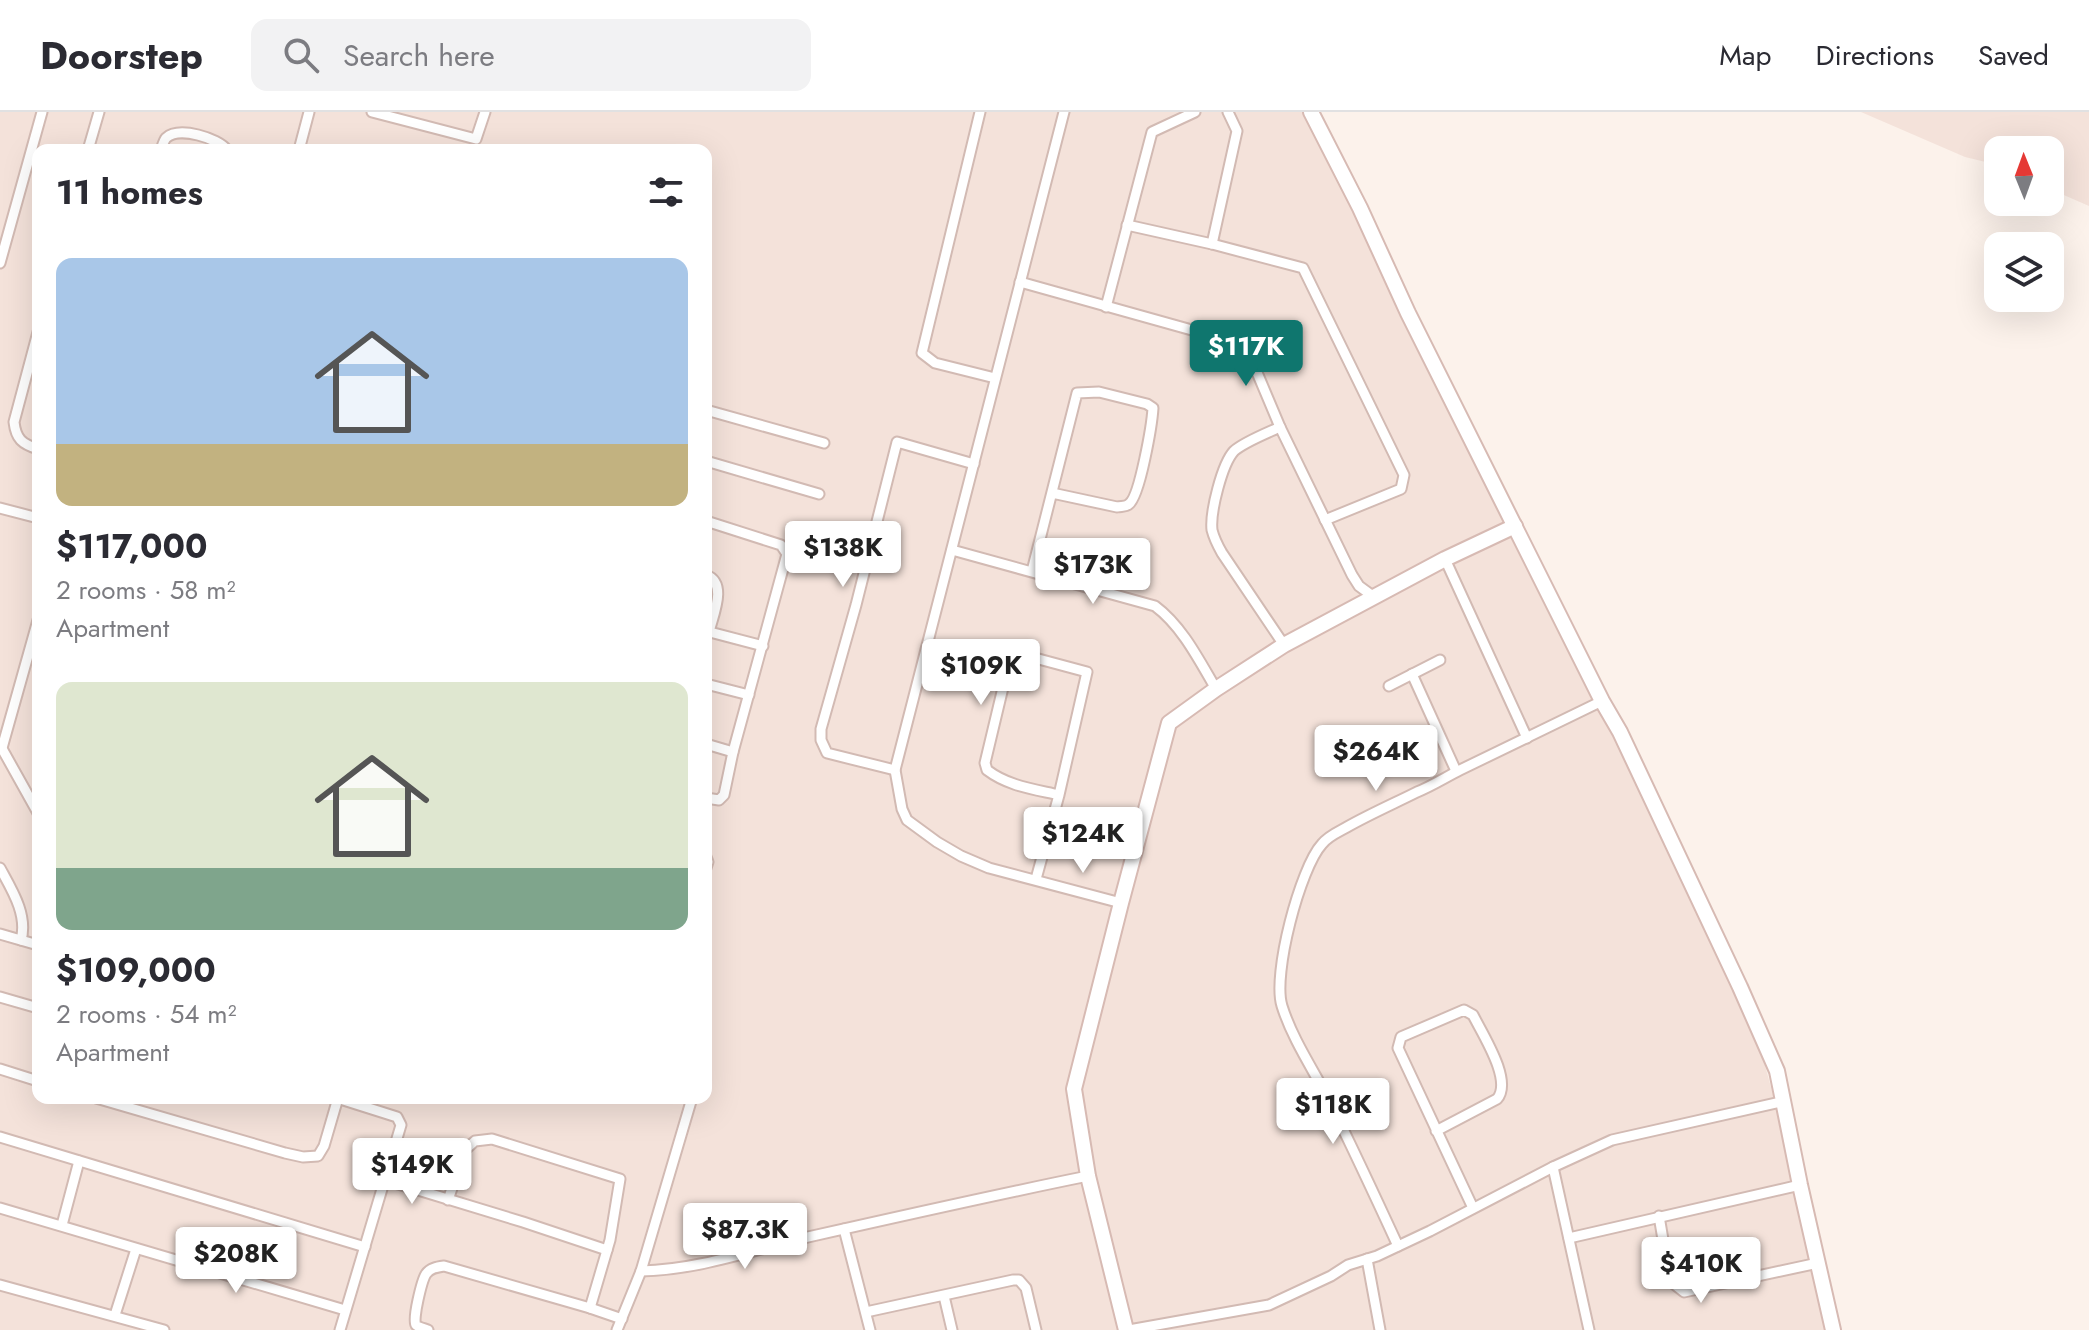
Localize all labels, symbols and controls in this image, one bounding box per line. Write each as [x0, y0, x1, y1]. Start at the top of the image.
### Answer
search box [251, 19, 811, 91]
text: Doorstep [40, 28, 203, 83]
icon: search [279, 33, 323, 77]
text: Search here [343, 34, 495, 77]
text: Map [1719, 35, 1771, 76]
text: Directions [1815, 35, 1934, 76]
text: Saved [1978, 35, 2049, 76]
north arrow [1984, 136, 2064, 216]
map controls [1984, 136, 2064, 312]
text: 11 homes [56, 168, 203, 217]
icon: filters [644, 170, 688, 214]
button: layers [1984, 232, 2064, 312]
icon: home [300, 310, 444, 454]
pin: $117K [1190, 320, 1302, 388]
text: $117K [1208, 327, 1284, 365]
pin: $138K [787, 521, 899, 589]
text: $117,000 [56, 522, 207, 571]
text: $138K [803, 528, 883, 566]
pin: $173K [1037, 538, 1149, 606]
text: $173K [1053, 545, 1133, 583]
text: 2 rooms · 58 m² [56, 571, 236, 609]
text: Apartment [56, 609, 169, 647]
pin: $109K [925, 639, 1037, 707]
text: $109K [940, 646, 1022, 684]
pin: $264K [1320, 725, 1432, 793]
text: $264K [1333, 732, 1419, 770]
icon: home [300, 734, 444, 878]
pin: $124K [1027, 807, 1139, 875]
text: $124K [1042, 814, 1124, 852]
text: $109,000 [56, 946, 216, 995]
text: 2 rooms · 54 m² [56, 995, 237, 1033]
text: Apartment [56, 1033, 169, 1071]
pin: $118K [1277, 1078, 1389, 1146]
text: $118K [1294, 1085, 1372, 1123]
pin: $149K [356, 1138, 468, 1206]
text: $149K [370, 1145, 454, 1183]
pin: $87.3K [680, 1203, 810, 1271]
text: $87.3K [701, 1210, 789, 1248]
pin: $208K [180, 1227, 292, 1295]
text: $208K [194, 1234, 278, 1272]
pin: $410K [1645, 1237, 1757, 1305]
text: $410K [1660, 1244, 1742, 1282]

